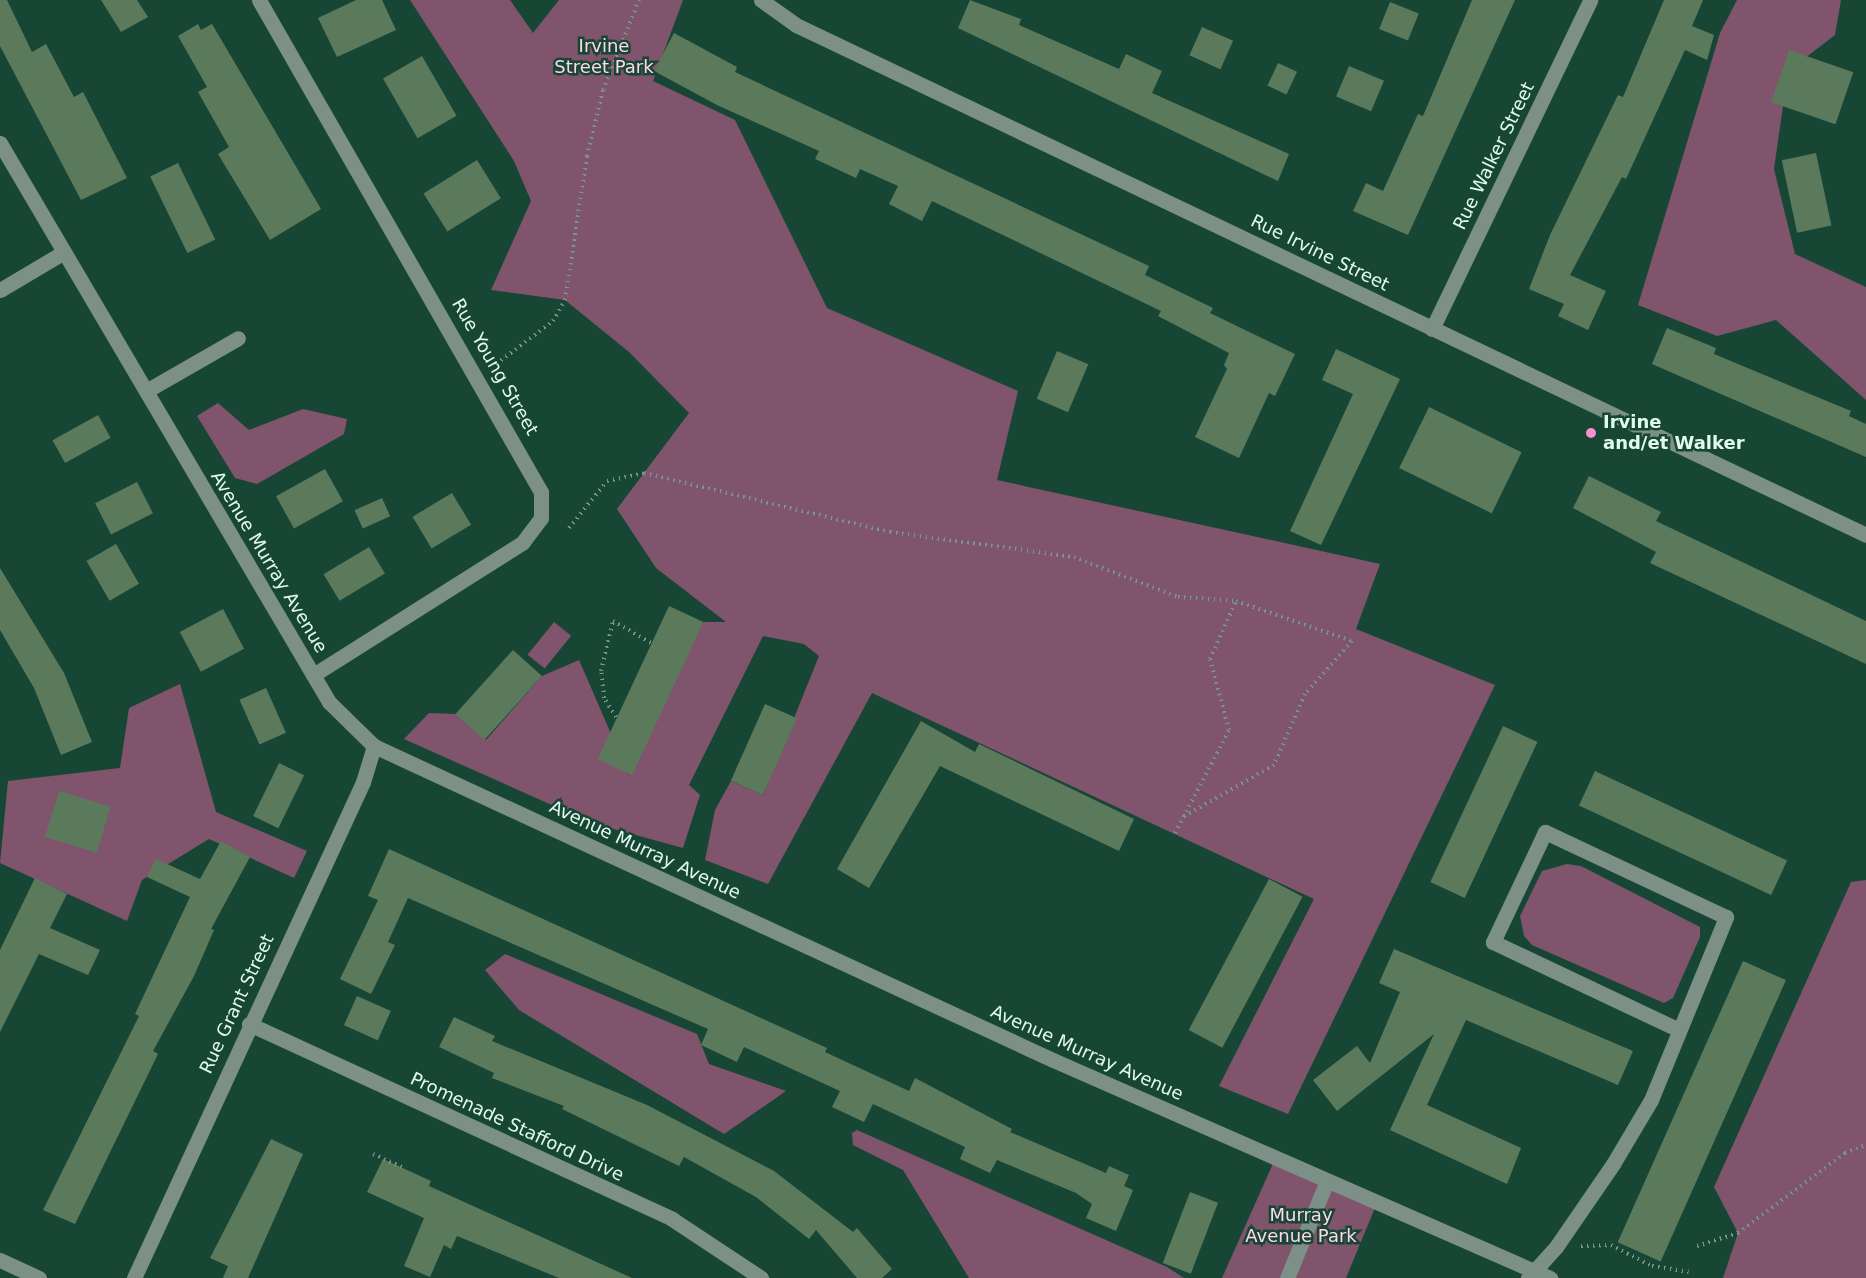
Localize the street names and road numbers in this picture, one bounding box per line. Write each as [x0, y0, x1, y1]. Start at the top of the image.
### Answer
street label: Rue Walker Street [1449, 79, 1539, 233]
street label: Rue Irvine Street [1247, 210, 1393, 296]
street label: Rue Young Street [447, 295, 543, 439]
street label: Avenue Murray Avenue [206, 467, 332, 657]
street label: Avenue Murray Avenue [546, 796, 744, 904]
street label: Rue Grant Street [195, 931, 279, 1077]
street label: Avenue Murray Avenue [987, 1001, 1187, 1105]
street label: Promenade Stafford Drive [407, 1068, 627, 1186]

